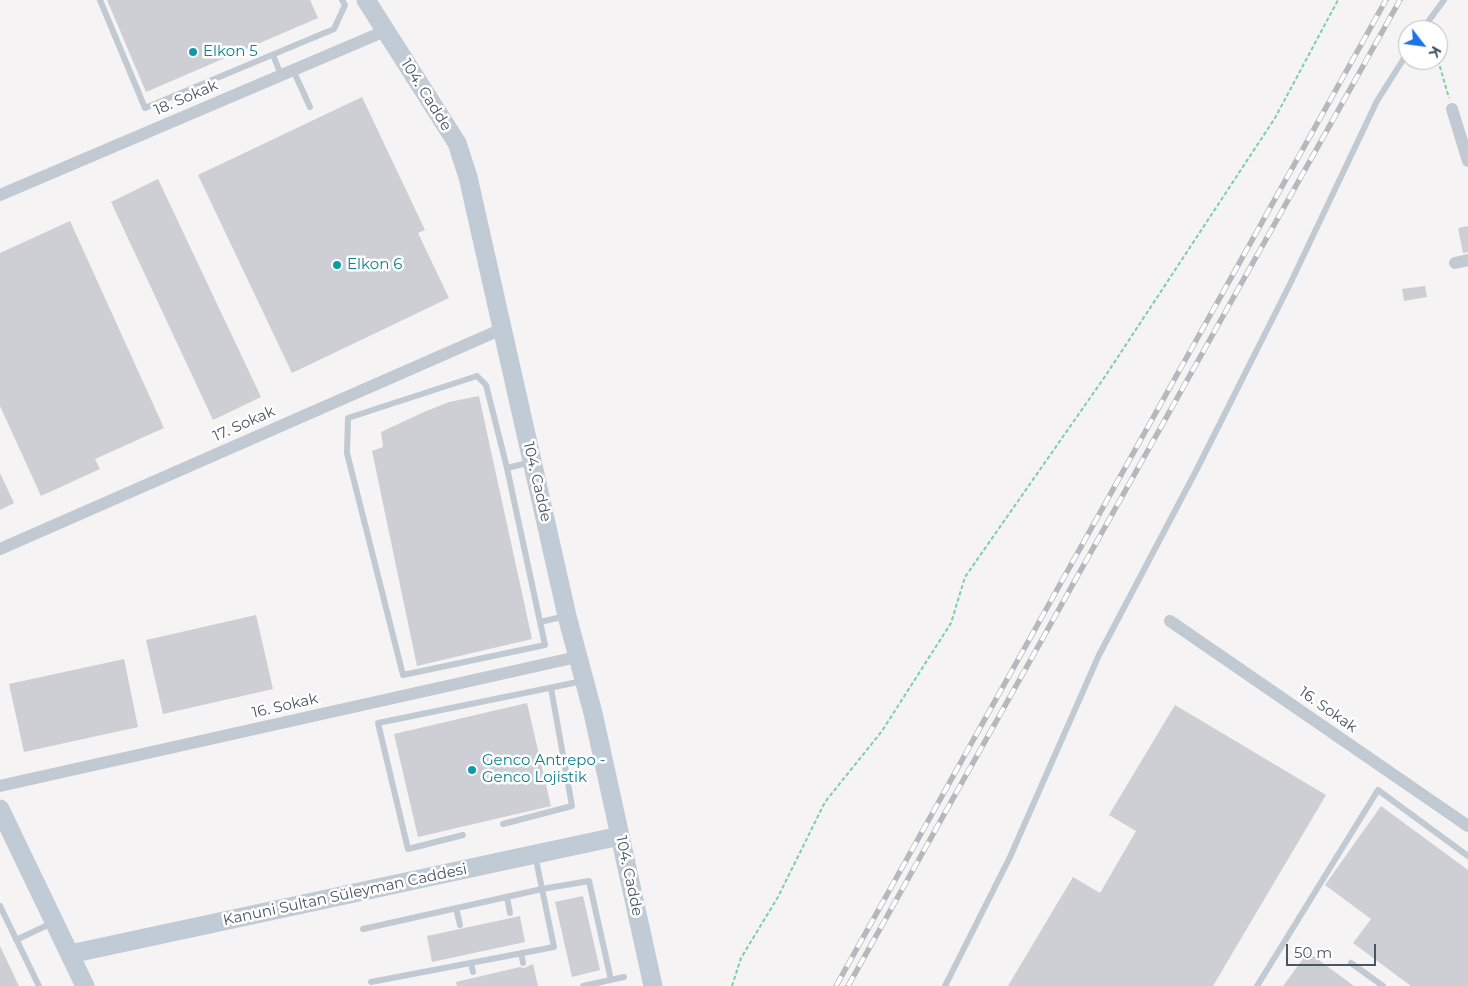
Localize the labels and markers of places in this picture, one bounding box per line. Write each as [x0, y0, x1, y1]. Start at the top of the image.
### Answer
place label: Elkon 5 [203, 43, 258, 61]
marker: Elkon 5 [187, 46, 199, 58]
place label: Elkon 6 [347, 256, 402, 274]
marker: Elkon 6 [331, 259, 343, 271]
place label: Genco Antrepo - Genco Lojistik [482, 752, 606, 787]
marker: Genco Antrepo - Genco Lojistik [466, 764, 478, 776]

